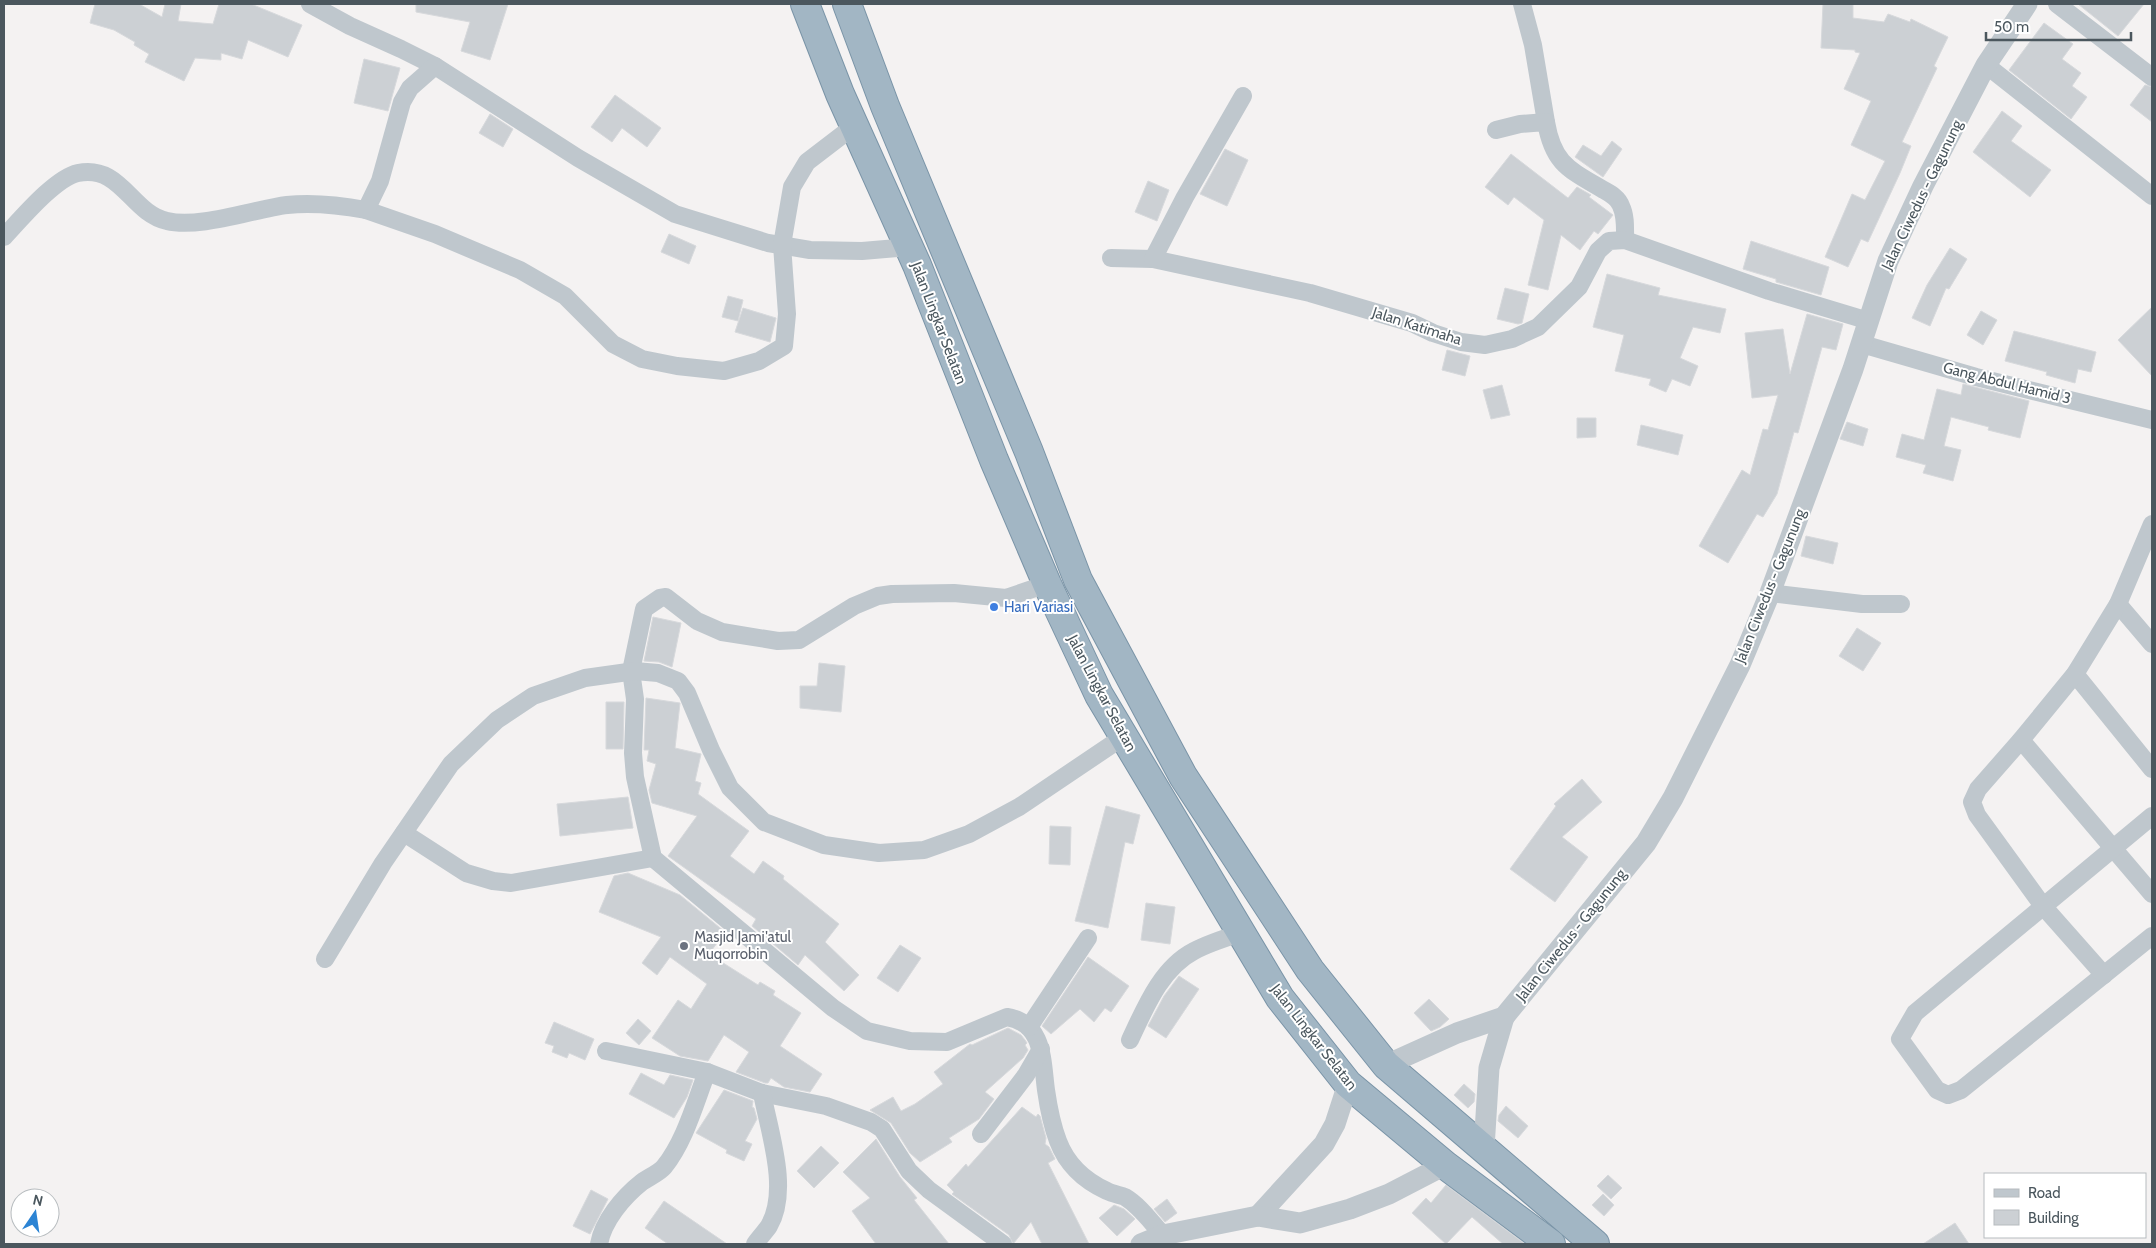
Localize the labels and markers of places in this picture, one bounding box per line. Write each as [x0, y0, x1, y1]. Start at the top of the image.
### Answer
place label: Hari Variasi [1004, 598, 1073, 616]
marker: Hari Variasi [988, 601, 1000, 613]
place label: Masjid Jami'atul Muqorrobin [694, 928, 792, 963]
marker: Masjid Jami'atul Muqorrobin [678, 940, 690, 952]

